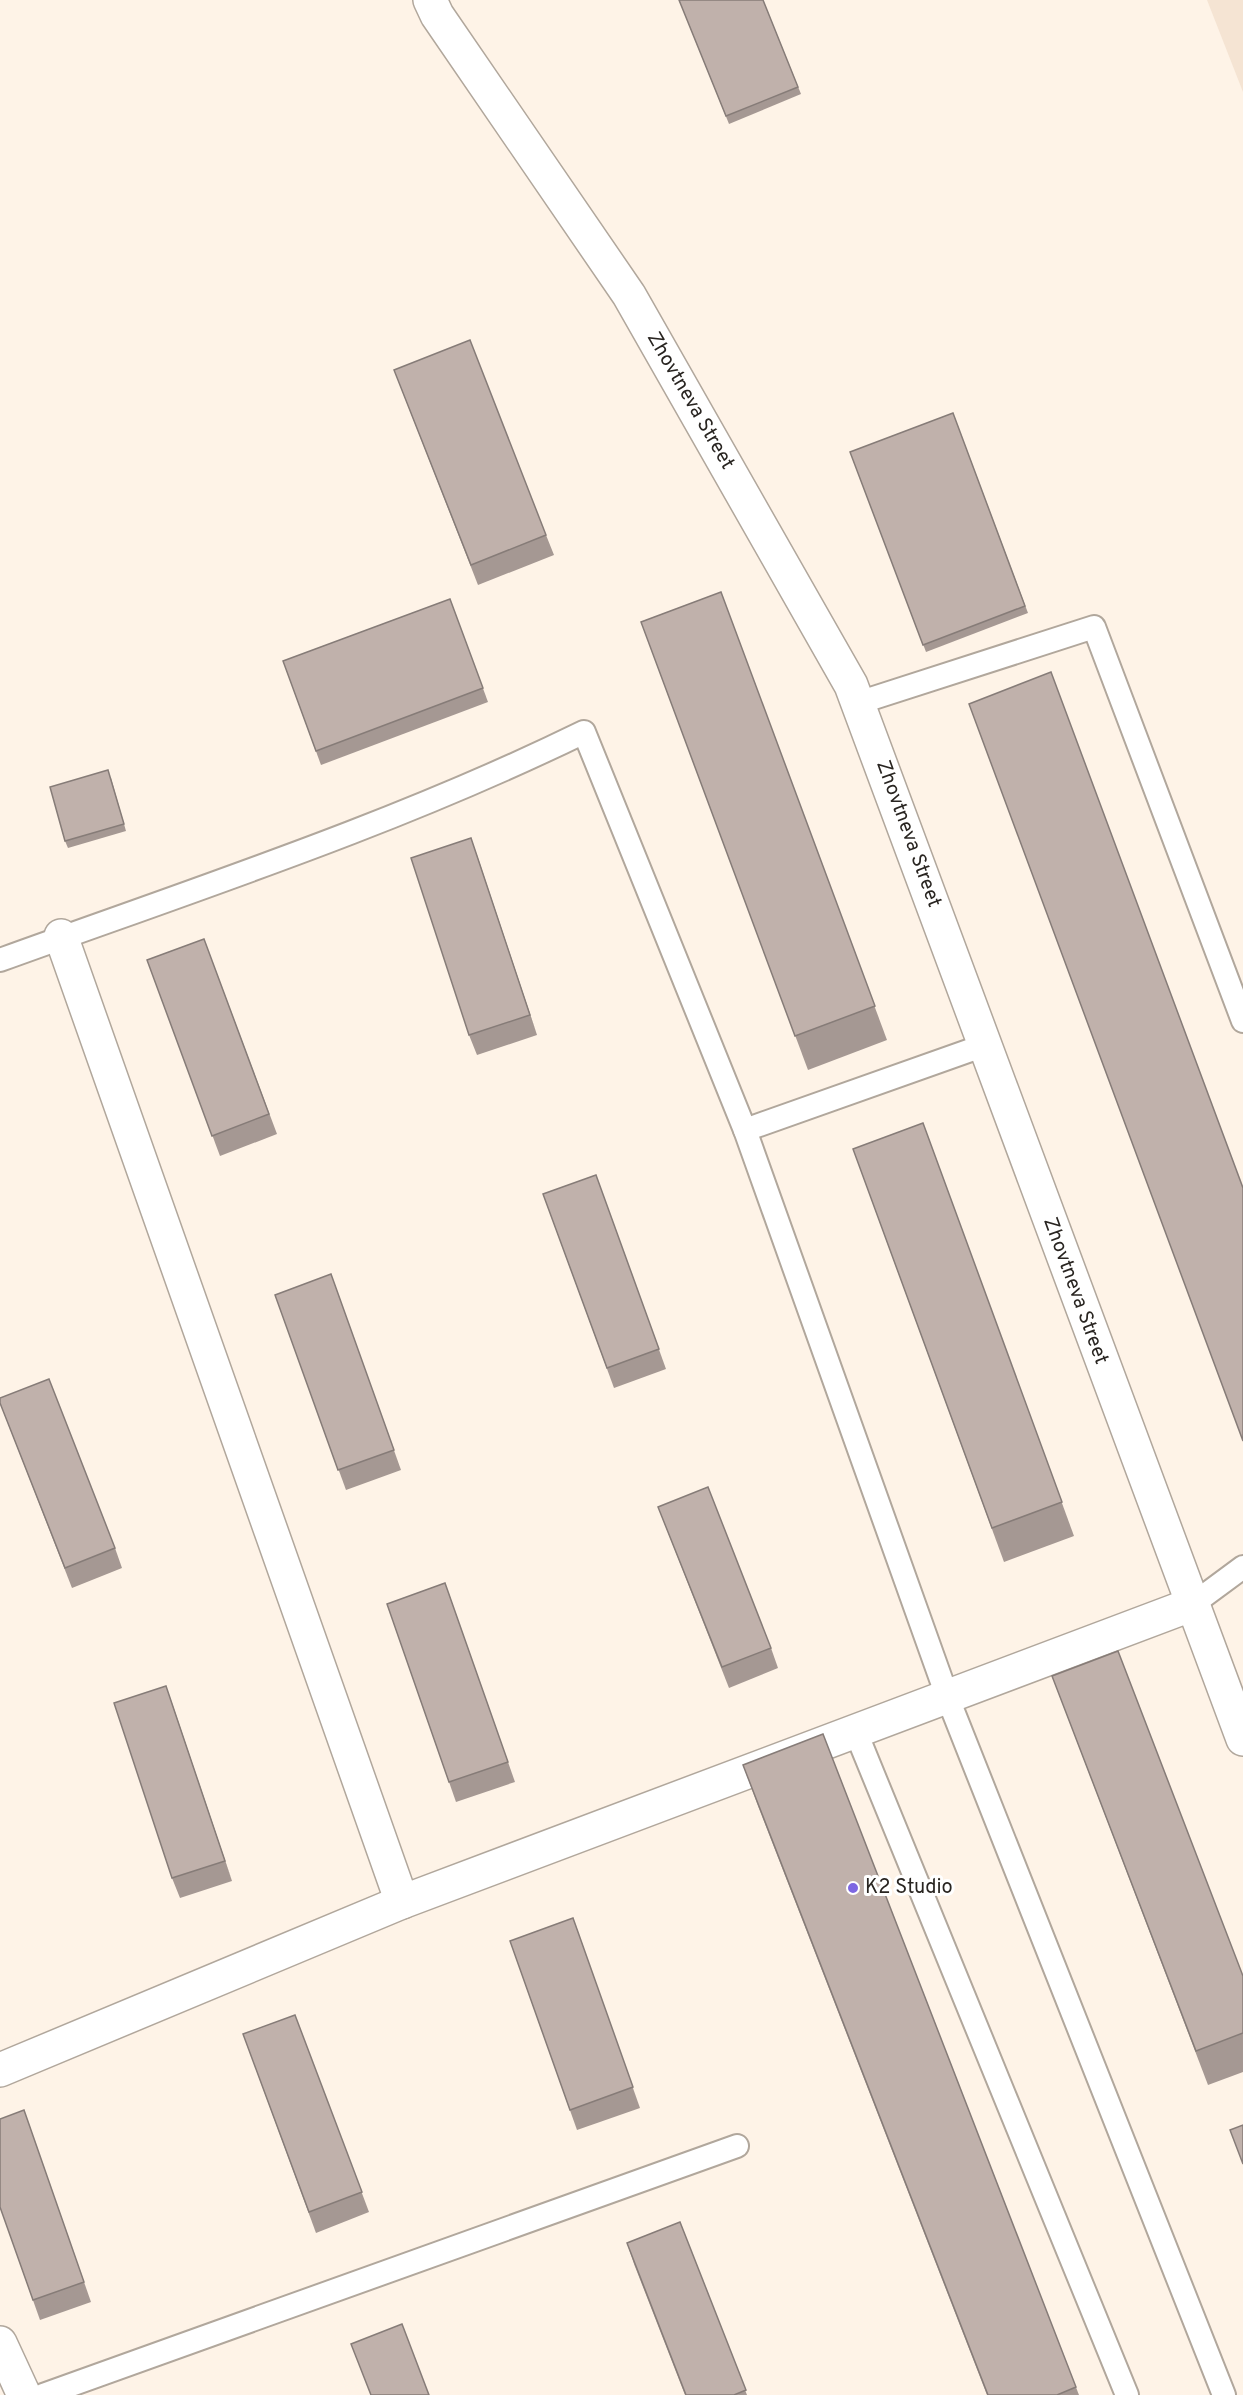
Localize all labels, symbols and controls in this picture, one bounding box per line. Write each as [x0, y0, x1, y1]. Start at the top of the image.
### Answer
street label: Zhovtneva Street [640, 327, 740, 475]
street label: Zhovtneva Street [869, 757, 947, 911]
street label: Zhovtneva Street [1036, 1214, 1114, 1368]
place label: K2 Studio [865, 1875, 953, 1901]
marker: K2 Studio [846, 1881, 860, 1895]

